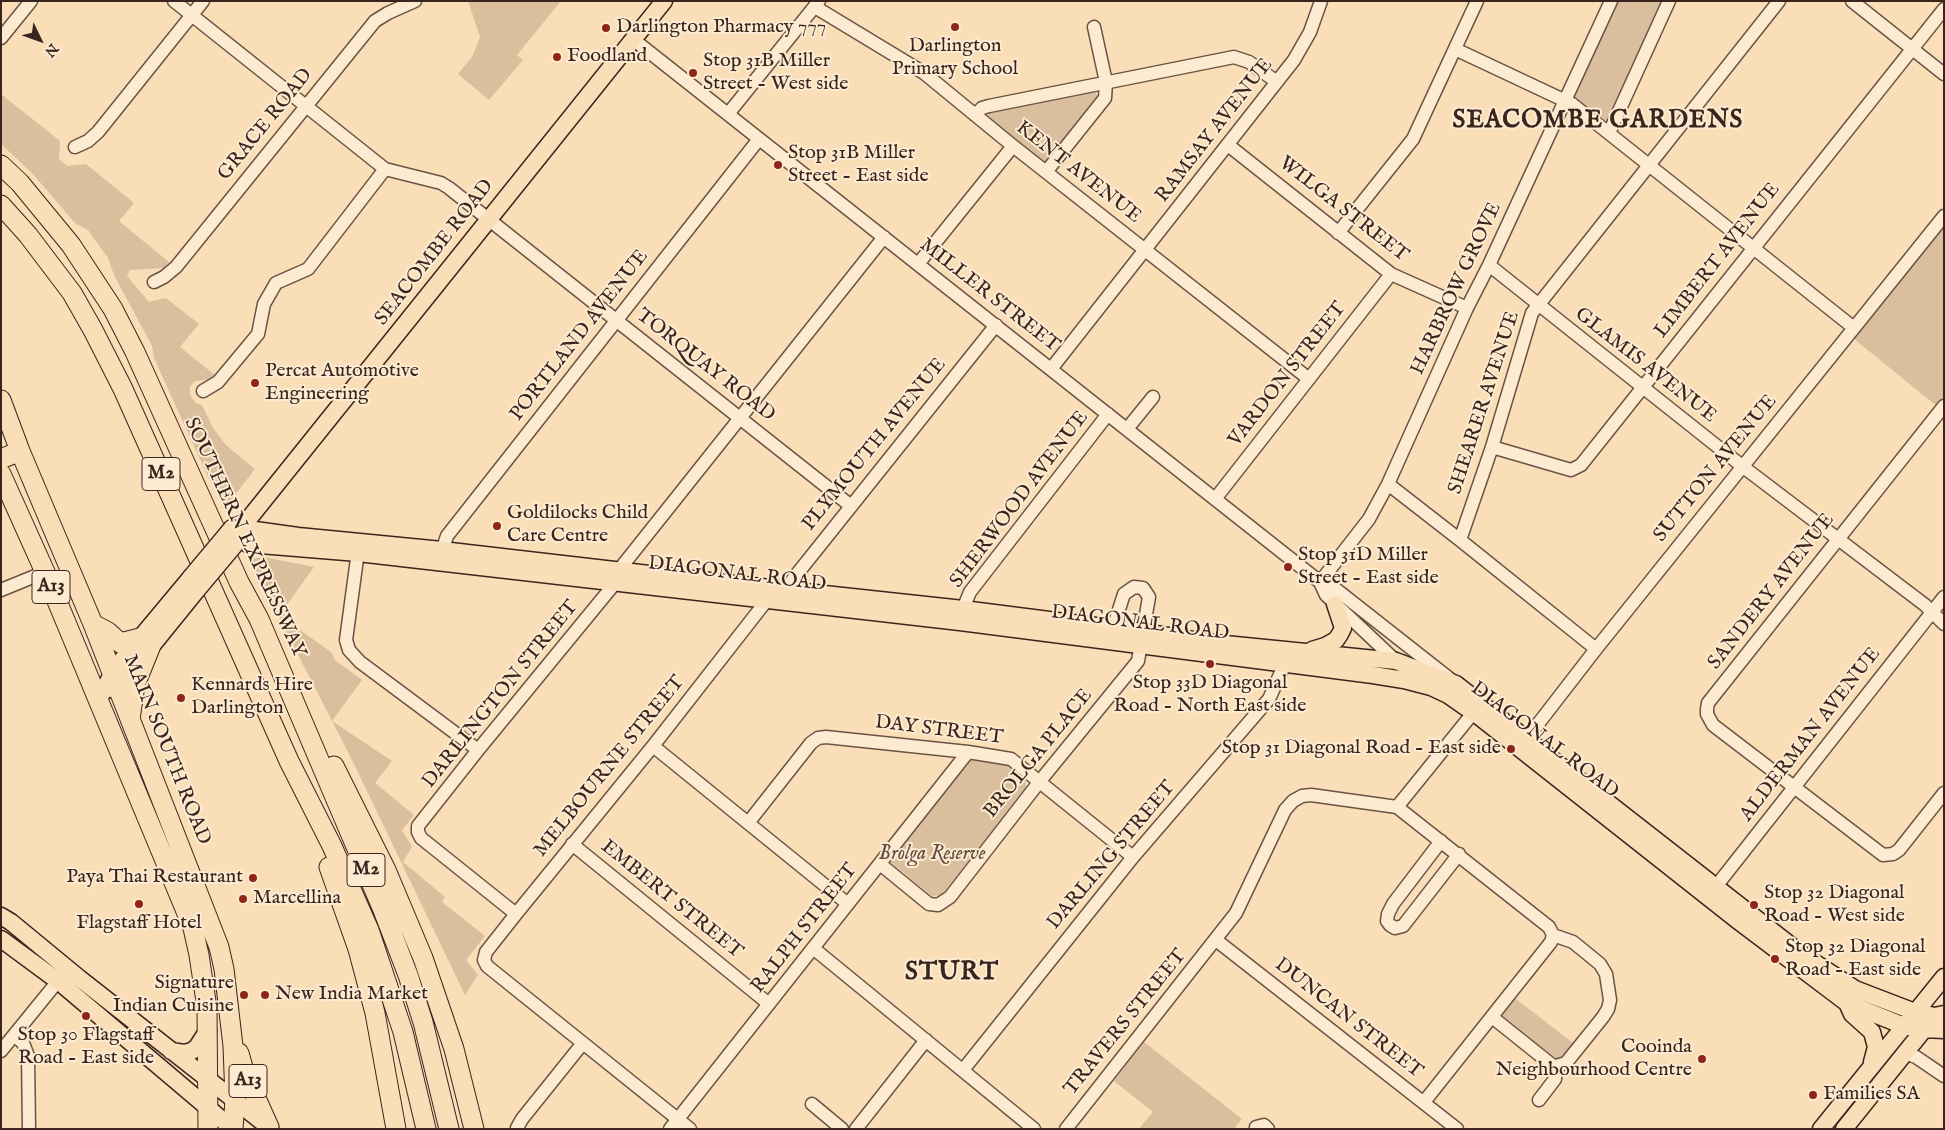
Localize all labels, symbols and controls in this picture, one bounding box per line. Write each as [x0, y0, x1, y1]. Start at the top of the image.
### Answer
north arrow [15, 15, 65, 65]
place label: Darlington Pharmacy 777 [616, 16, 826, 40]
marker: Darlington Primary School [949, 21, 961, 33]
marker: Darlington Pharmacy 777 [600, 22, 612, 34]
place label: Darlington Primary School [892, 35, 1018, 82]
text: N [40, 40, 62, 61]
place label: Foodland [567, 45, 647, 69]
place label: Stop 31B Miller Street - West side [703, 50, 848, 97]
marker: Foodland [551, 51, 563, 63]
street label: RAMSAY AVENUE [1151, 54, 1279, 208]
street label: GRACE ROAD [214, 64, 318, 186]
marker: Stop 31B Miller Street - West side [687, 67, 699, 79]
district label: SEACOMBE GARDENS [1451, 107, 1745, 137]
street label: KENT AVENUE [1011, 117, 1145, 229]
place label: Stop 31B Miller Street - East side [788, 142, 929, 189]
street label: WILGA STREET [1273, 152, 1413, 268]
marker: Stop 31B Miller Street - East side [772, 159, 784, 171]
street label: SEACOMBE ROAD [370, 175, 500, 331]
street label: LIMBERT AVENUE [1650, 179, 1786, 343]
street label: HARBROW GROVE [1407, 199, 1507, 379]
street label: MILLER STREET [914, 234, 1064, 358]
street label: PORTLAND AVENUE [506, 246, 654, 426]
street label: VARDON STREET [1224, 298, 1352, 452]
street label: GLAMIS AVENUE [1569, 303, 1721, 429]
street label: TORQUAY ROAD [631, 304, 779, 428]
street label: SHEARER AVENUE [1444, 309, 1526, 497]
street label: PLYMOUTH AVENUE [798, 354, 952, 536]
place label: Percat Automotive Engineering [265, 360, 419, 407]
marker: Percat Automotive Engineering [249, 377, 261, 389]
street label: SUTTON AVENUE [1649, 391, 1783, 547]
street label: SHERWOOD AVENUE [946, 407, 1094, 593]
street label: SOUTHERN EXPRESSWAY [178, 414, 310, 662]
road number: M2 [142, 458, 180, 490]
place label: Goldilocks Child Care Centre [507, 502, 648, 549]
street label: SANDERY AVENUE [1704, 509, 1840, 675]
marker: Goldilocks Child Care Centre [491, 520, 503, 532]
place label: Stop 31D Miller Street - East side [1298, 544, 1439, 591]
street label: DIAGONAL ROAD [647, 552, 827, 598]
marker: Stop 31D Miller Street - East side [1282, 561, 1294, 573]
road number: A13 [32, 570, 70, 604]
street label: DARLINGTON STREET [418, 596, 584, 794]
street label: DIAGONAL ROAD [1050, 601, 1230, 647]
street label: ALDERMAN AVENUE [1736, 643, 1886, 827]
street label: MAIN SOUTH ROAD [117, 651, 215, 849]
marker: Stop 33D Diagonal Road - North East side [1204, 658, 1216, 670]
street label: MELBOURNE STREET [529, 672, 691, 862]
place label: Stop 33D Diagonal Road - North East side [1114, 672, 1306, 719]
place label: Kennards Hire Darlington [191, 674, 313, 721]
street label: DIAGONAL ROAD [1465, 677, 1623, 805]
street label: BROLGA PLACE [980, 685, 1098, 823]
marker: Kennards Hire Darlington [175, 692, 187, 704]
street label: DAY STREET [873, 711, 1005, 751]
place label: Stop 31 Diagonal Road - East side [1222, 737, 1501, 761]
marker: Stop 31 Diagonal Road - East side [1505, 743, 1517, 755]
street label: DARLING STREET [1043, 777, 1181, 935]
street label: EMBERT STREET [595, 835, 747, 965]
park label: Brolga Reserve [879, 843, 985, 867]
road number: M2 [347, 854, 385, 886]
street label: RALPH STREET [747, 859, 863, 999]
place label: Paya Thai Restaurant [66, 866, 243, 890]
marker: Paya Thai Restaurant [247, 872, 259, 884]
place label: Stop 32 Diagonal Road - West side [1764, 882, 1905, 929]
place label: Marcellina [253, 887, 341, 911]
marker: Marcellina [237, 893, 249, 905]
marker: Flagstaff Hotel [133, 898, 145, 910]
marker: Stop 32 Diagonal Road - West side [1748, 899, 1760, 911]
place label: Flagstaff Hotel [76, 912, 202, 936]
place label: Stop 32 Diagonal Road - East side [1785, 936, 1926, 983]
street label: TRAVERS STREET [1060, 945, 1192, 1101]
marker: Stop 32 Diagonal Road - East side [1769, 953, 1781, 965]
street label: DUNCAN STREET [1269, 954, 1427, 1084]
district label: STURT [904, 959, 1000, 989]
place label: Signature Indian Cuisine [113, 972, 234, 1019]
place label: New India Market [275, 983, 428, 1007]
marker: Signature Indian Cuisine [238, 989, 250, 1001]
marker: New India Market [259, 989, 271, 1001]
marker: Stop 30 Flagstaff Road - East side [80, 1010, 92, 1022]
place label: Stop 30 Flagstaff Road - East side [18, 1024, 154, 1071]
place label: Cooinda Neighbourhood Centre [1496, 1036, 1692, 1083]
marker: Cooinda Neighbourhood Centre [1696, 1053, 1708, 1065]
road number: A13 [229, 1064, 267, 1098]
place label: Families SA [1823, 1083, 1920, 1107]
marker: Families SA [1807, 1089, 1819, 1101]

